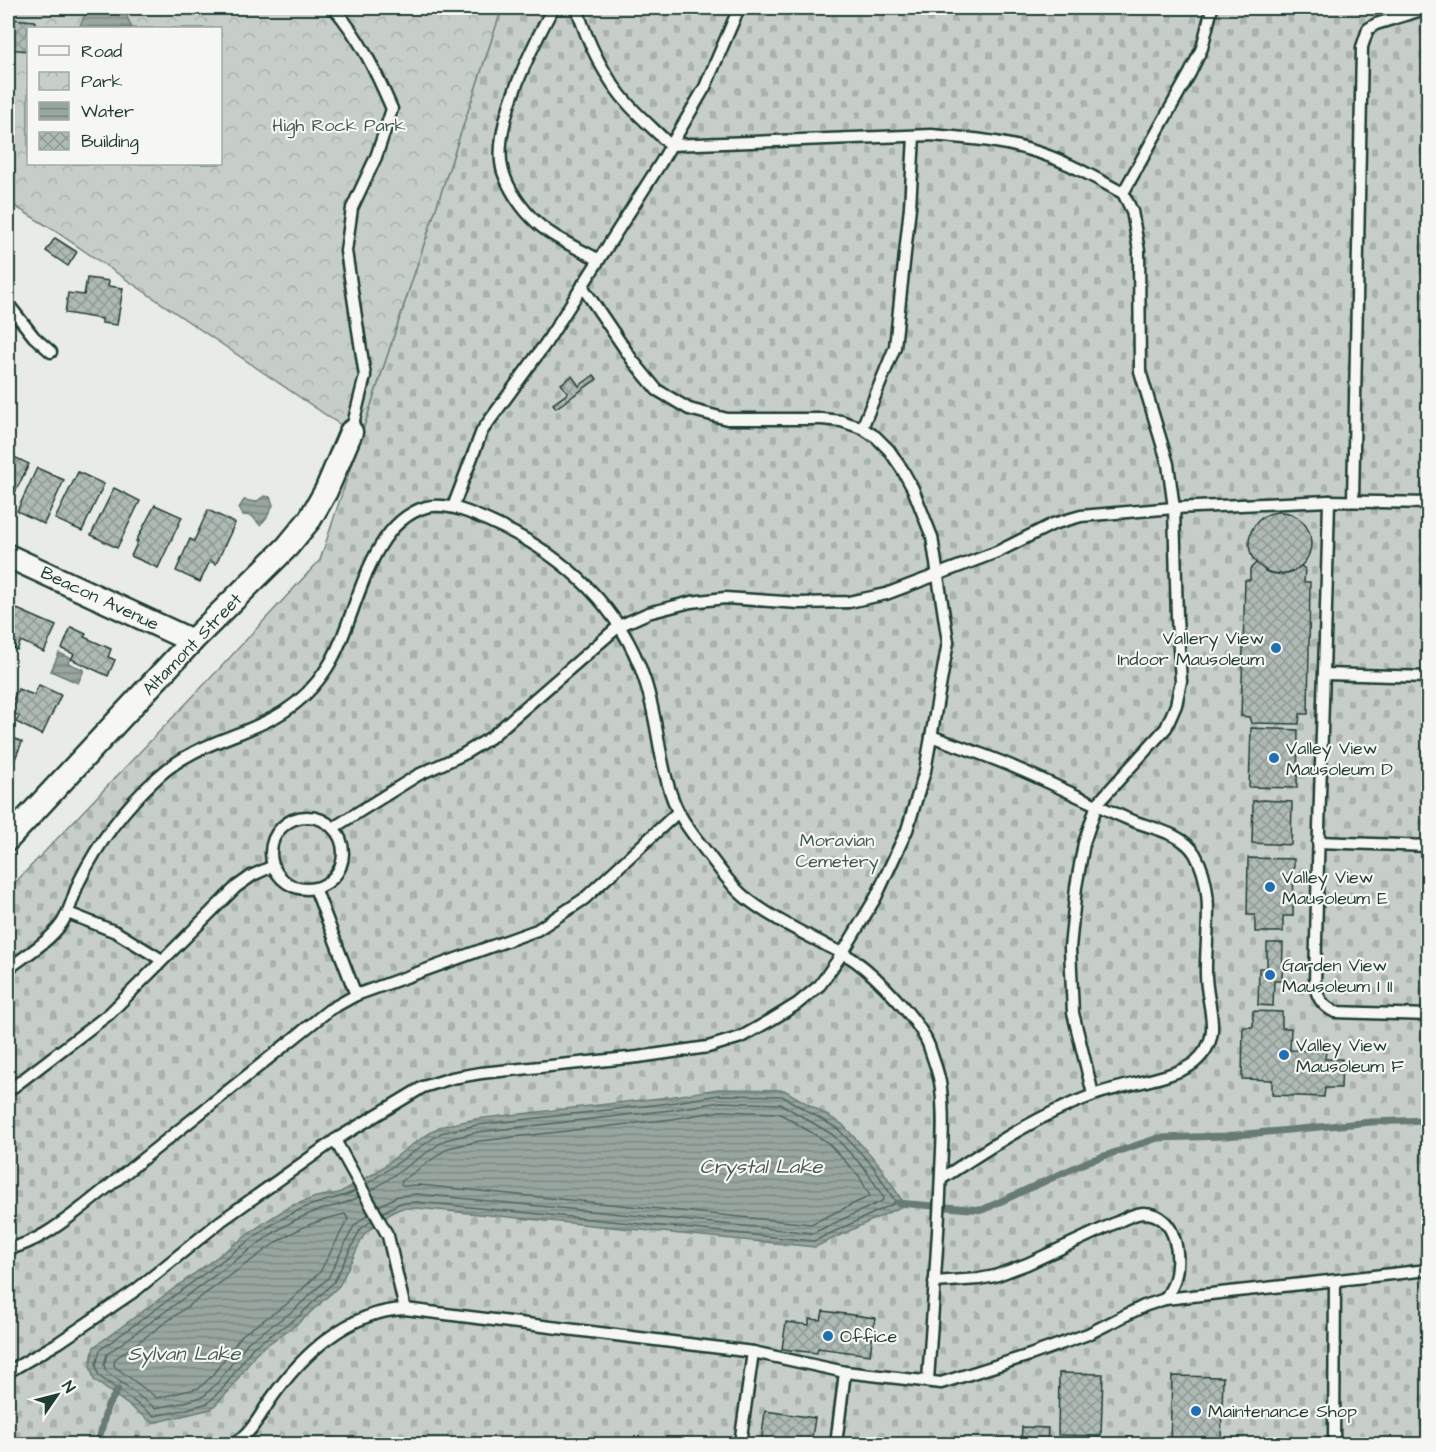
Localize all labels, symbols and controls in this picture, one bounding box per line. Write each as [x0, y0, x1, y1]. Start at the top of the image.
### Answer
legend [27, 27, 222, 165]
text: Road [81, 39, 122, 64]
text: Park [81, 69, 123, 94]
text: Water [81, 99, 134, 124]
park label: High Rock Park [272, 113, 406, 139]
text: Building [81, 129, 139, 155]
street label: Beacon Avenue [37, 560, 163, 637]
street label: Altamont Street [137, 587, 248, 701]
place label: Vallery View Indoor Mausoleum [1118, 626, 1264, 672]
marker: Vallery View Indoor Mausoleum [1269, 641, 1283, 655]
place label: Valley View Mausoleum D [1286, 736, 1393, 782]
marker: Valley View Mausoleum D [1267, 751, 1281, 765]
park label: Moravian Cemetery [795, 828, 879, 875]
place label: Valley View Mausoleum E [1282, 865, 1388, 911]
marker: Valley View Mausoleum E [1263, 880, 1277, 894]
place label: Garden View Mausoleum I II [1282, 953, 1393, 999]
marker: Garden View Mausoleum I II [1263, 968, 1277, 982]
place label: Valley View Mausoleum F [1296, 1033, 1404, 1079]
marker: Valley View Mausoleum F [1277, 1048, 1291, 1062]
water label: Crystal Lake [700, 1153, 824, 1182]
place label: Office [840, 1324, 898, 1349]
marker: Office [821, 1329, 835, 1343]
water label: Sylvan Lake [128, 1340, 242, 1369]
north arrow [27, 1365, 87, 1425]
text: N [57, 1377, 80, 1397]
place label: Maintenance Shop [1208, 1399, 1357, 1424]
marker: Maintenance Shop [1189, 1404, 1203, 1418]

